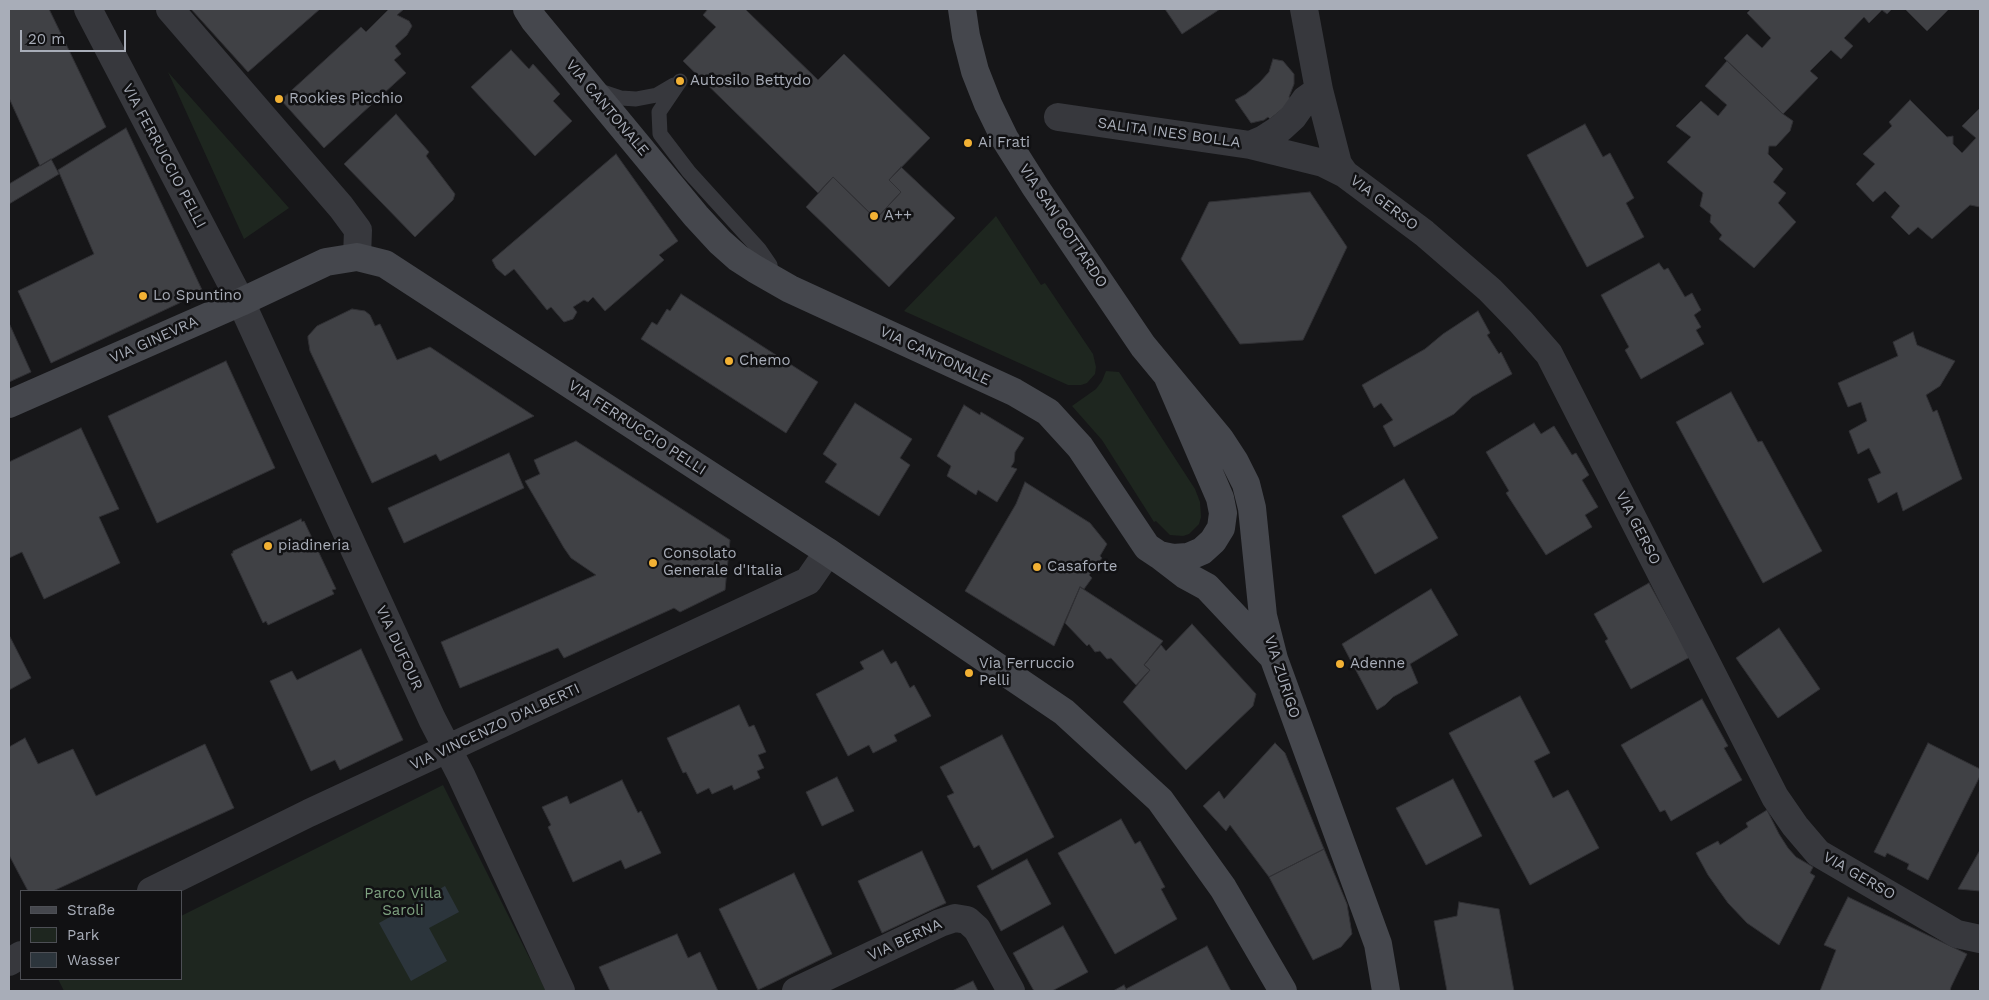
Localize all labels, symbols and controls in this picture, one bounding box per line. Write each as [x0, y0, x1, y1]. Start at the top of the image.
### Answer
scale bar [22, 20, 129, 52]
text: 20 m [28, 30, 66, 48]
street label: VIA CANTONALE [562, 56, 652, 160]
place label: Autosilo Bettydo [690, 72, 811, 90]
marker: Autosilo Bettydo [674, 75, 686, 87]
street label: VIA FERRUCCIO PELLI [118, 81, 210, 231]
place label: Rookies Picchio [289, 90, 403, 108]
marker: Rookies Picchio [273, 93, 285, 105]
street label: SALITA INES BOLLA [1096, 114, 1242, 152]
place label: Ai Frati [978, 134, 1030, 152]
marker: Ai Frati [962, 137, 974, 149]
street label: VIA SAN GOTTARDO [1015, 161, 1111, 291]
street label: VIA GERSO [1346, 172, 1422, 234]
place label: A++ [884, 207, 912, 225]
marker: A++ [868, 210, 880, 222]
place label: Lo Spuntino [153, 287, 242, 305]
marker: Lo Spuntino [137, 290, 149, 302]
street label: VIA GINEVRA [107, 313, 201, 367]
street label: VIA CANTONALE [877, 323, 993, 389]
place label: Chemo [739, 352, 791, 370]
marker: Chemo [723, 355, 735, 367]
street label: VIA FERRUCCIO PELLI [565, 377, 709, 479]
street label: VIA GERSO [1612, 488, 1664, 568]
place label: piadineria [278, 537, 350, 555]
marker: piadineria [262, 540, 274, 552]
place label: Consolato Generale d'Italia [663, 545, 782, 580]
marker: Consolato Generale d'Italia [647, 557, 659, 569]
place label: Casaforte [1047, 558, 1117, 576]
marker: Casaforte [1031, 561, 1043, 573]
street label: VIA DUFOUR [372, 603, 426, 693]
street label: VIA ZURIGO [1260, 633, 1304, 721]
place label: Via Ferruccio Pelli [979, 655, 1075, 690]
place label: Adenne [1350, 655, 1405, 673]
marker: Adenne [1334, 658, 1346, 670]
marker: Via Ferruccio Pelli [963, 667, 975, 679]
street label: VIA VINCENZO D'ALBERTI [407, 680, 583, 774]
street label: VIA GERSO [1820, 848, 1898, 904]
park label: Parco Villa Saroli [364, 885, 442, 920]
legend [20, 890, 182, 980]
text: Straße [67, 901, 115, 919]
street label: VIA BERNA [865, 915, 945, 965]
text: Park [67, 926, 99, 944]
text: Wasser [67, 951, 120, 969]

